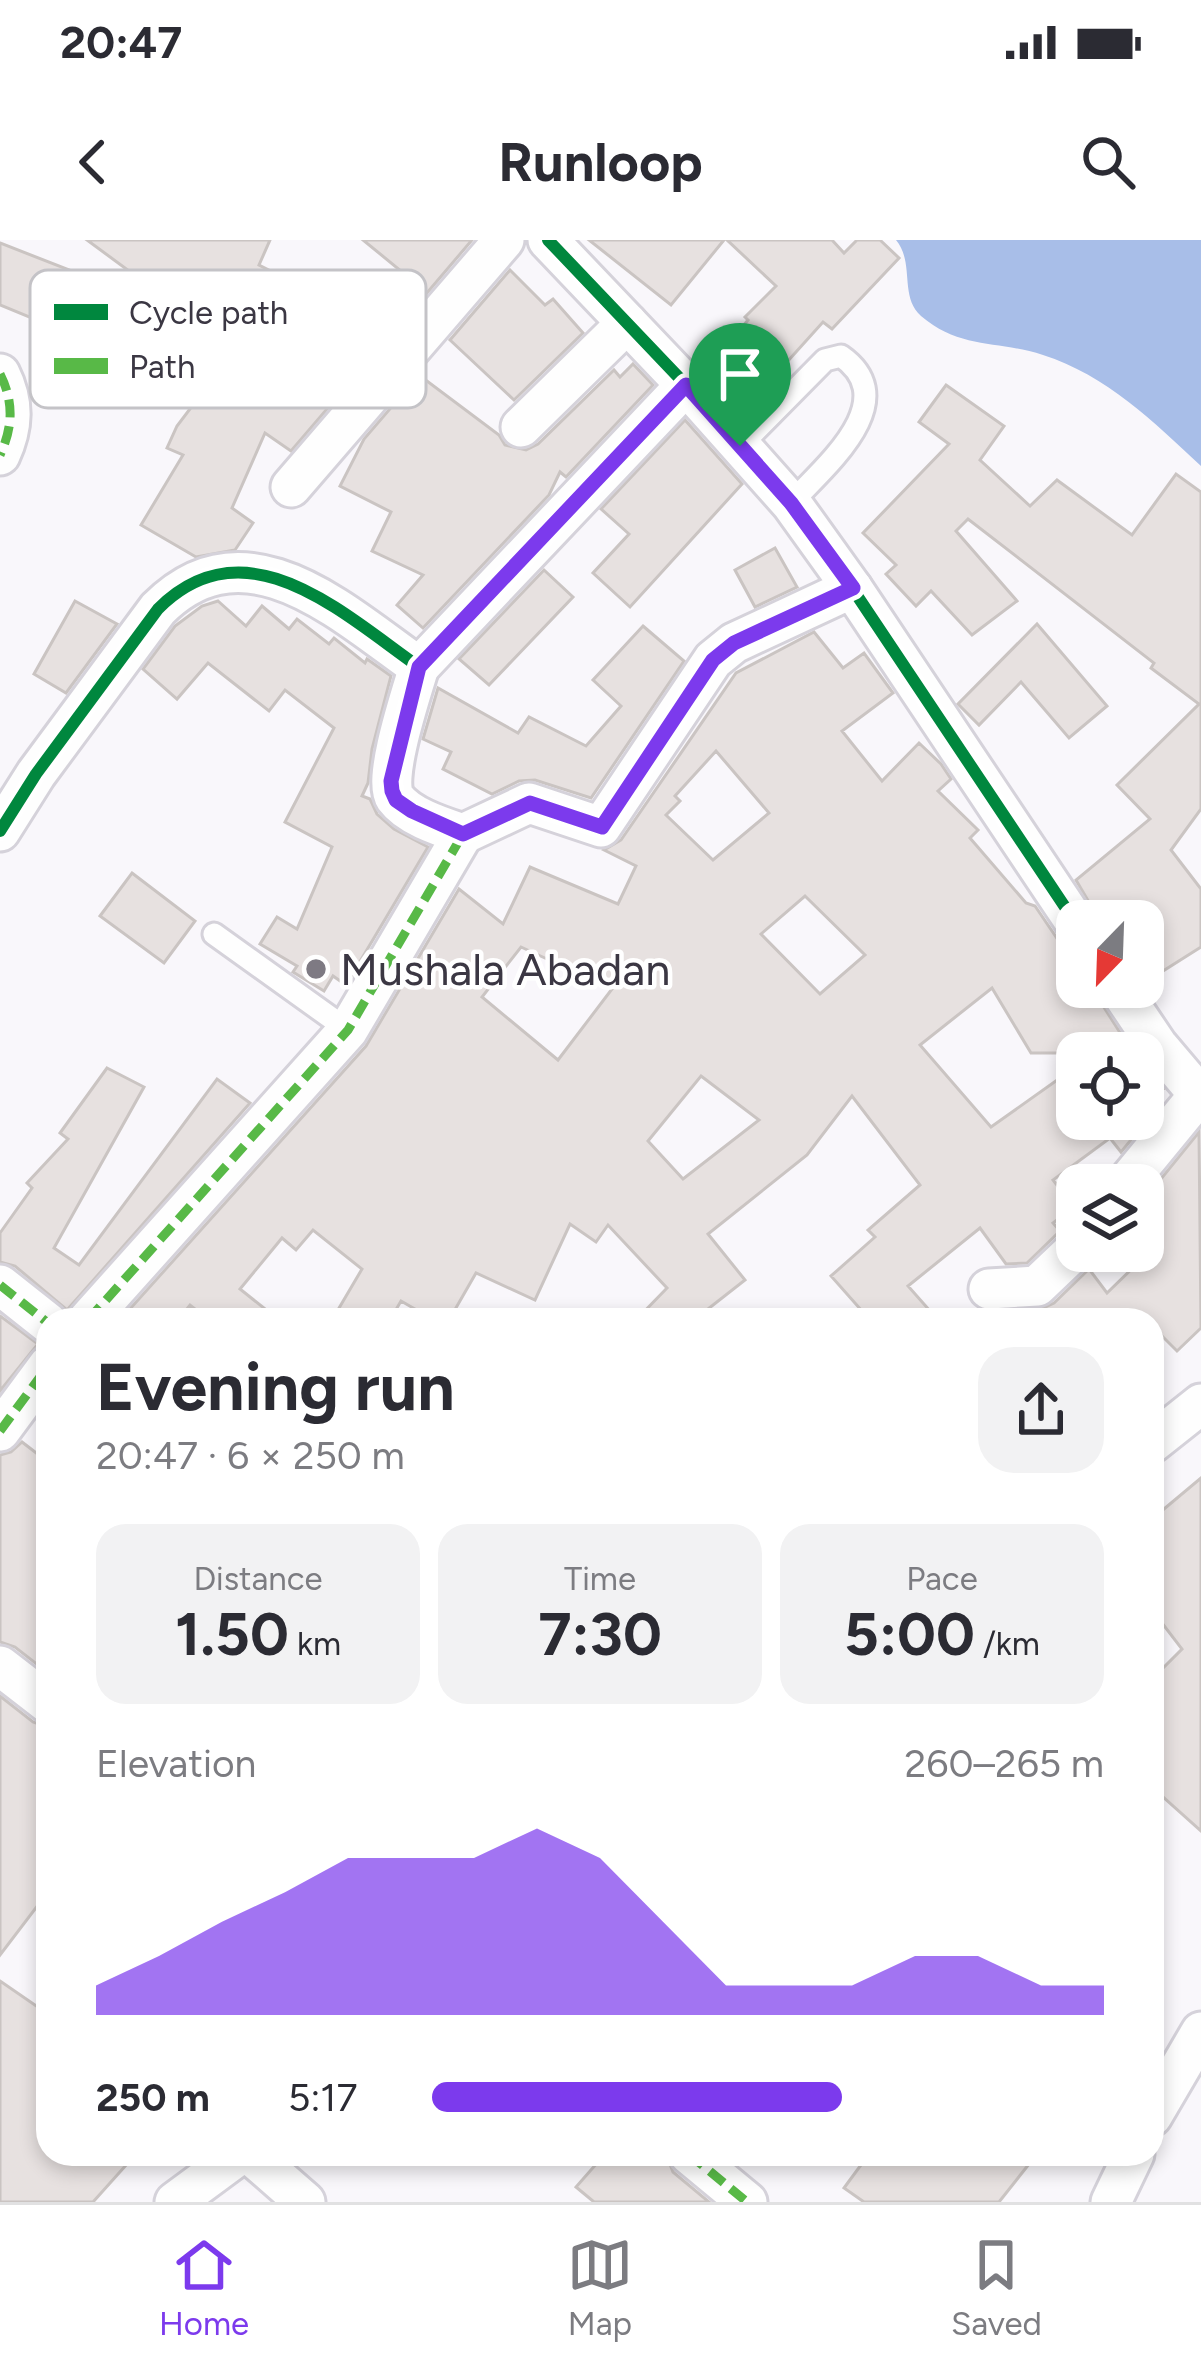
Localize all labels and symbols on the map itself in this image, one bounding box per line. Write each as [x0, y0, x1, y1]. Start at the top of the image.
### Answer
legend [30, 270, 426, 408]
text: Cycle path [129, 293, 288, 332]
pin [689, 323, 791, 446]
text: Path [129, 347, 196, 386]
north arrow [1056, 900, 1164, 1008]
place label: Mushala Abadan [340, 942, 670, 996]
marker: Mushala Abadan [303, 956, 329, 982]

